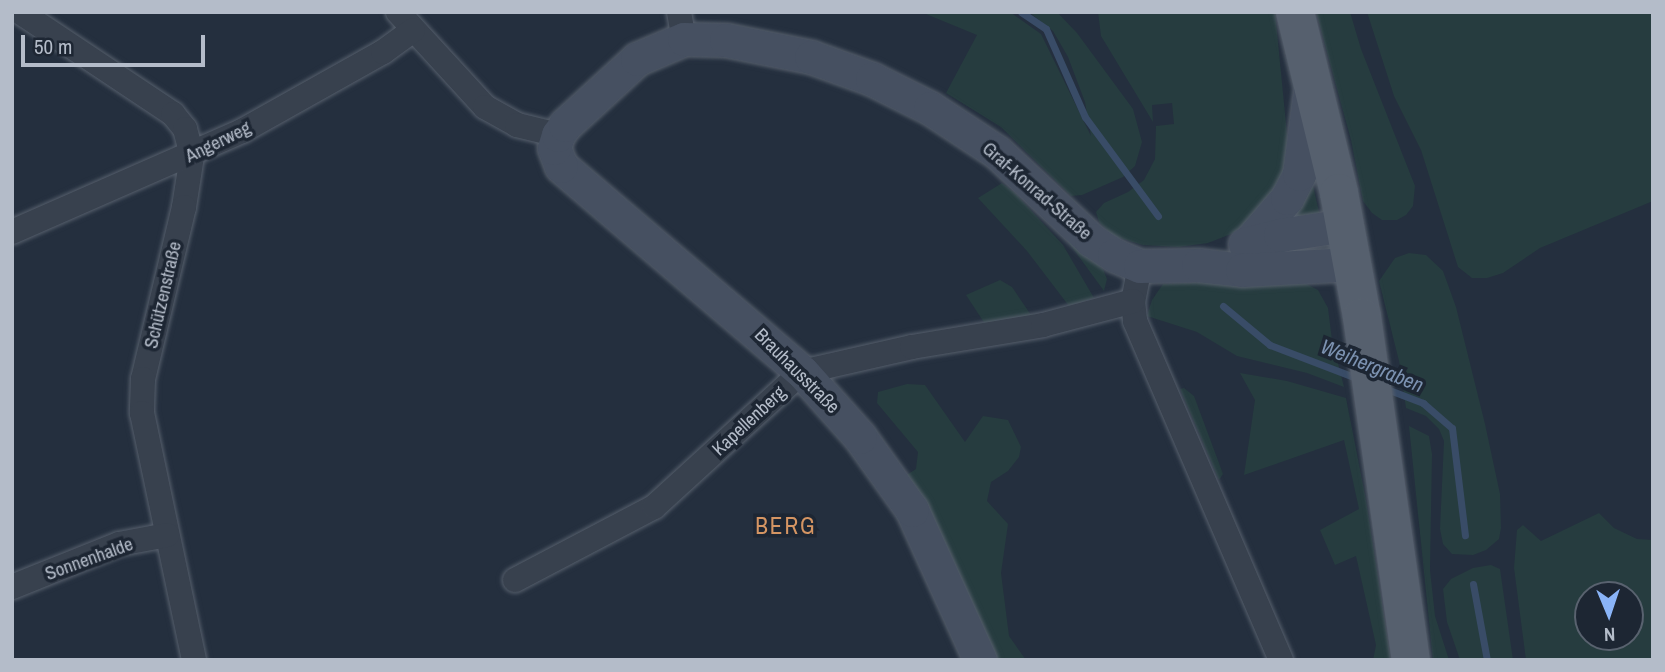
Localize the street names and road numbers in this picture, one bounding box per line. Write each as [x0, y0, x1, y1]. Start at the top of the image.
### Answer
street label: Angerweg [181, 116, 255, 168]
street label: Graf-Konrad-Straße [978, 137, 1096, 245]
street label: Schützenstraße [140, 239, 186, 351]
street label: Brauhausstraße [750, 324, 844, 418]
street label: Kapellenberg [708, 381, 790, 461]
street label: Sonnenhalde [42, 533, 136, 585]

